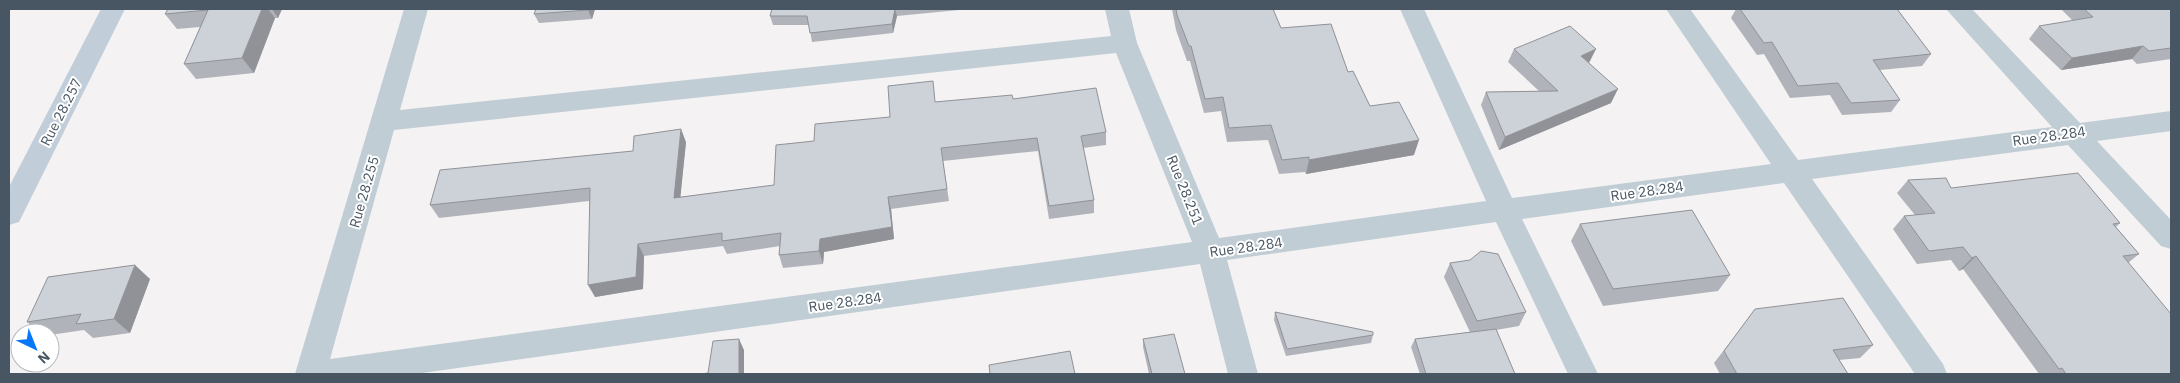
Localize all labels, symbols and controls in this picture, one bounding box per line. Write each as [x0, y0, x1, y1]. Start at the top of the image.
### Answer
street label: Rue 28.257 [36, 75, 86, 149]
street label: Rue 28.284 [2011, 122, 2087, 150]
street label: Rue 28.251 [1163, 152, 1207, 228]
street label: Rue 28.255 [345, 154, 383, 230]
street label: Rue 28.284 [1609, 177, 1685, 205]
street label: Rue 28.284 [1208, 233, 1284, 261]
street label: Rue 28.284 [807, 288, 883, 316]
north arrow [10, 323, 60, 373]
text: N [34, 347, 54, 368]

